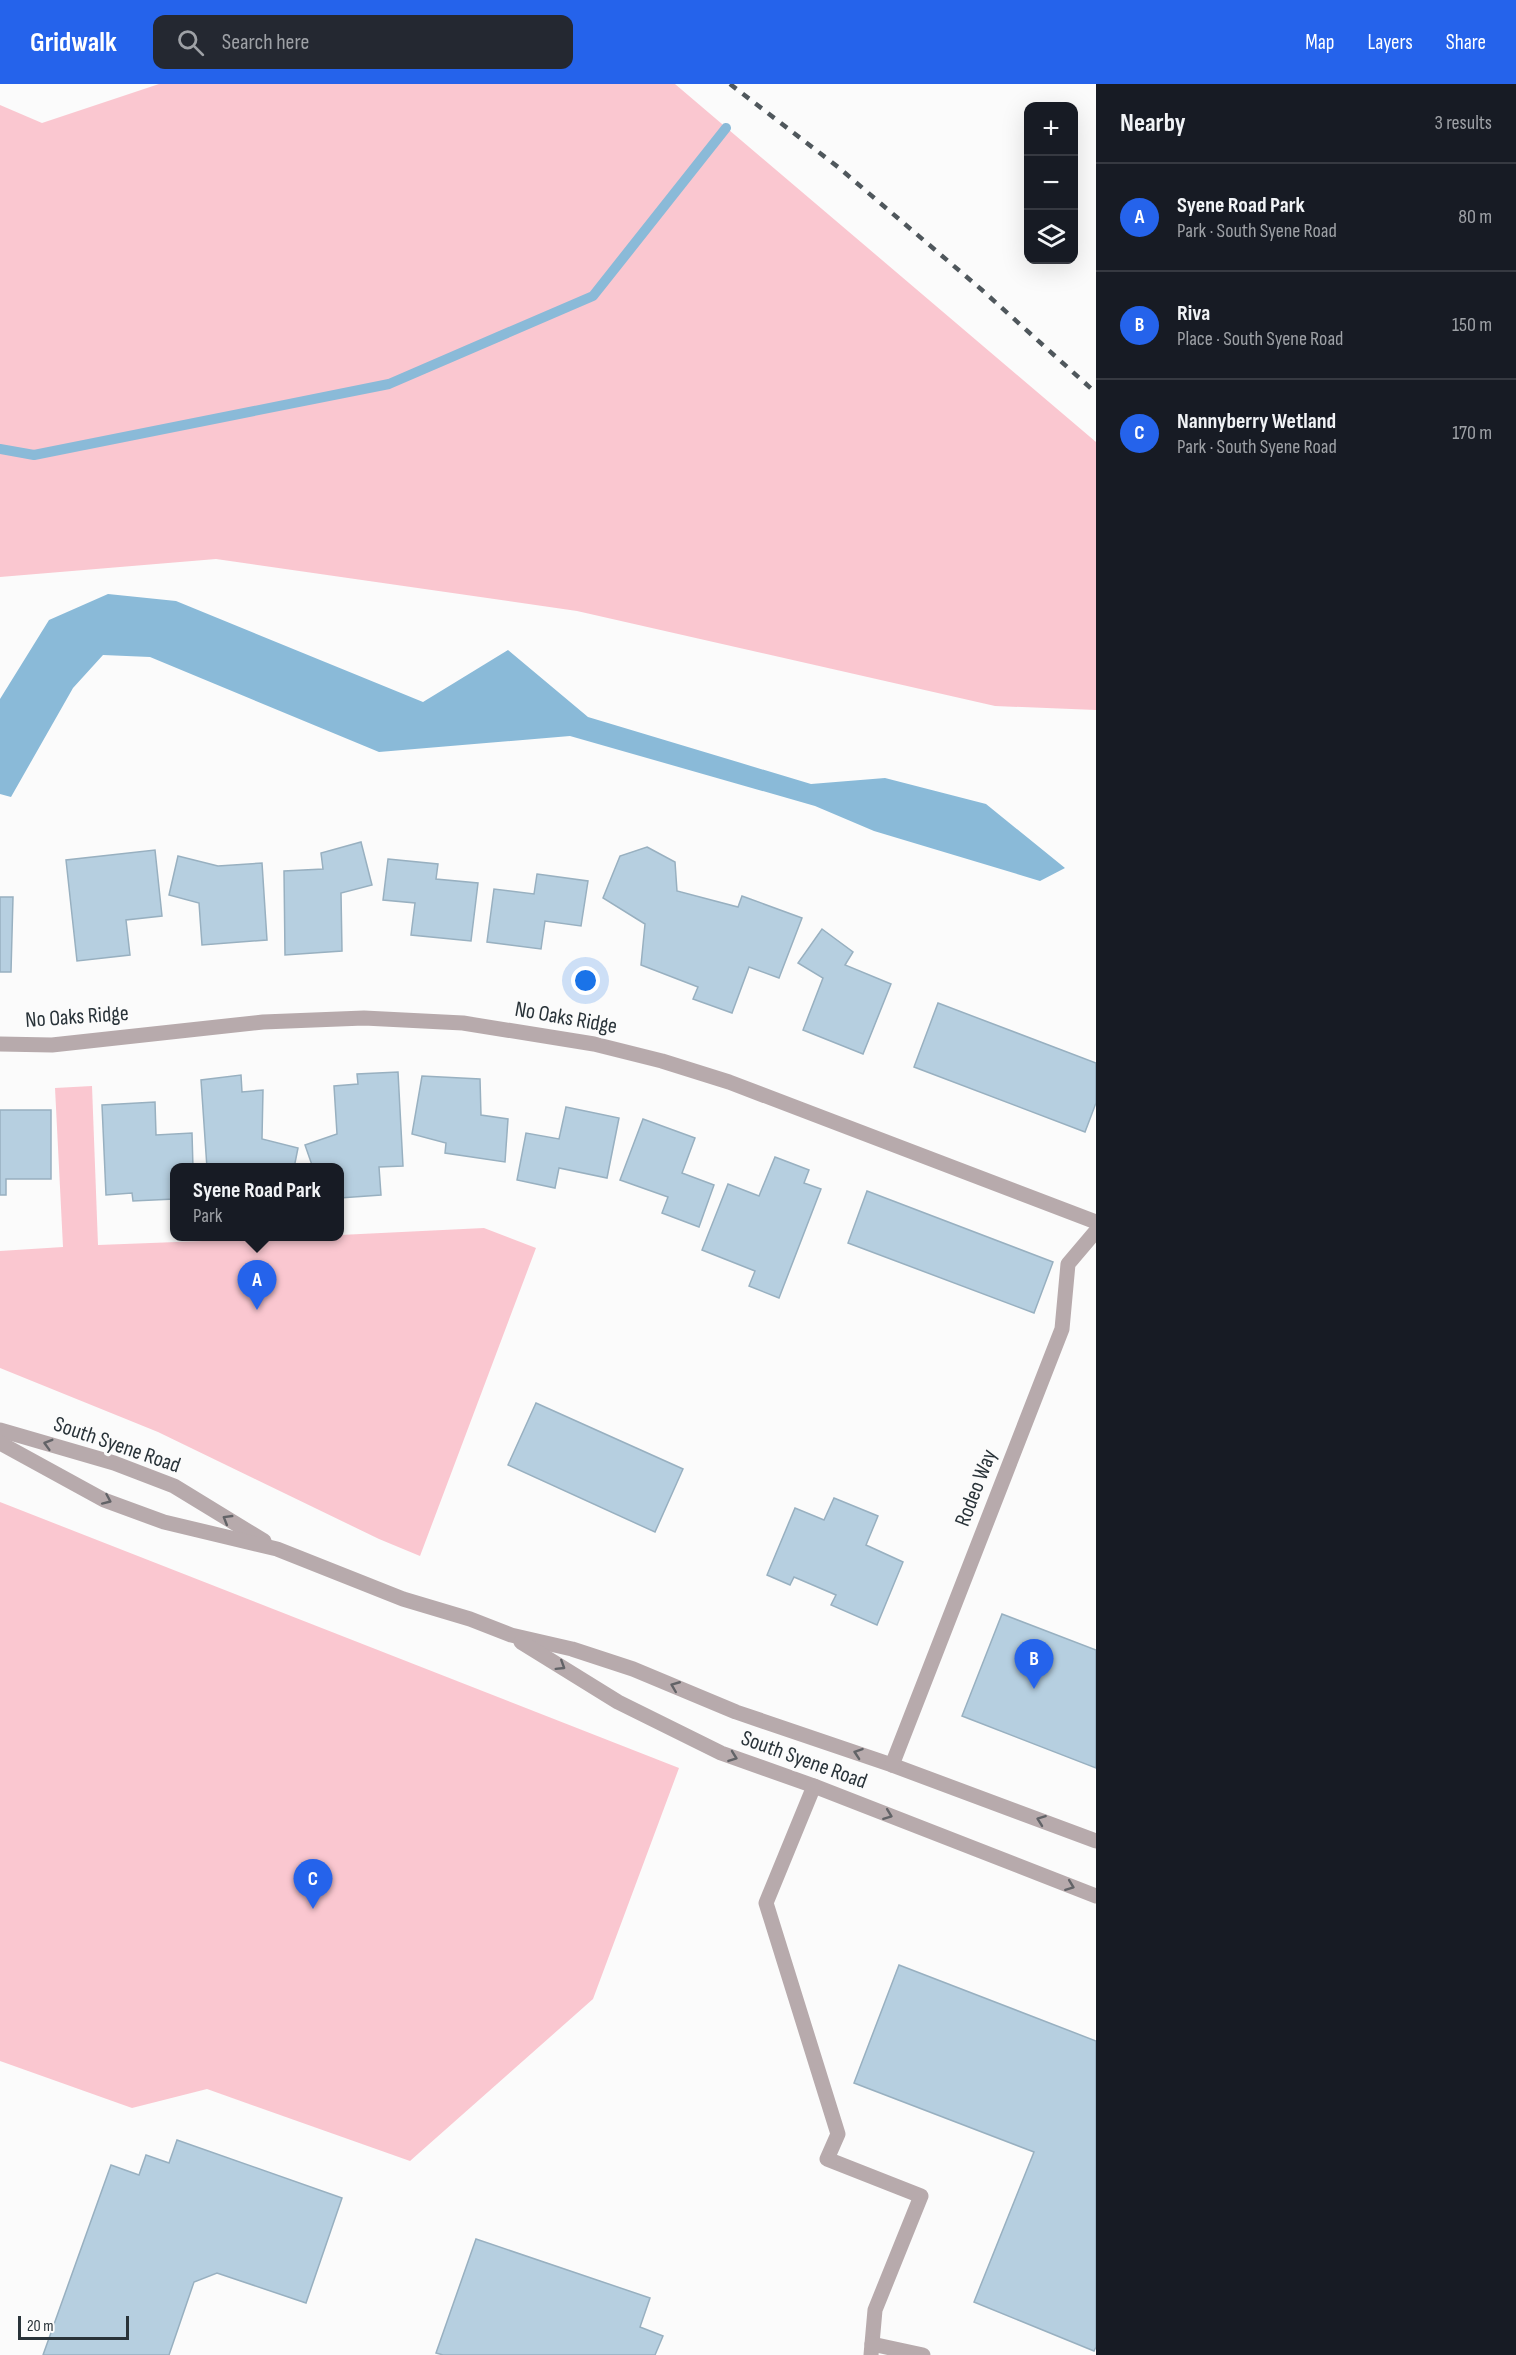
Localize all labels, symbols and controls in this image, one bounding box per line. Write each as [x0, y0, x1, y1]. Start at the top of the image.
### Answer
search box [153, 15, 573, 69]
text: Gridwalk [30, 26, 117, 59]
icon: search [174, 26, 207, 59]
text: Search here [222, 29, 309, 56]
text: Map [1305, 30, 1334, 55]
text: Layers [1367, 30, 1413, 55]
text: Share [1446, 30, 1486, 55]
map controls [1024, 102, 1078, 264]
button: + [1024, 102, 1078, 156]
text: Nearby [1120, 108, 1186, 139]
text: 3 results [1435, 111, 1492, 135]
button: − [1024, 156, 1078, 210]
text: Syene Road Park [1177, 192, 1305, 219]
text: A [1135, 205, 1144, 229]
text: 80 m [1458, 205, 1492, 229]
button: layers [1024, 210, 1078, 264]
text: Park · South Syene Road [1177, 219, 1337, 243]
text: Riva [1177, 300, 1210, 327]
text: B [1135, 313, 1144, 337]
text: 150 m [1452, 313, 1492, 337]
text: Place · South Syene Road [1177, 327, 1343, 351]
text: Nannyberry Wetland [1177, 408, 1336, 435]
text: C [1134, 421, 1145, 445]
text: 170 m [1452, 421, 1492, 445]
text: Park · South Syene Road [1177, 435, 1337, 459]
your location [571, 966, 600, 995]
street label: No Oaks Ridge [513, 996, 619, 1040]
street label: No Oaks Ridge [24, 1000, 130, 1034]
popup [170, 1163, 344, 1241]
text: Syene Road Park [193, 1177, 321, 1204]
text: Park [193, 1204, 222, 1228]
pin: A [238, 1260, 276, 1310]
street label: South Syene Road [50, 1411, 184, 1479]
one-way arrow [43, 1439, 54, 1451]
street label: Rodeo Way [949, 1445, 1003, 1530]
one-way arrow [101, 1493, 112, 1505]
one-way arrow [223, 1514, 233, 1526]
pin: B [1014, 1640, 1054, 1689]
one-way arrow [555, 1659, 565, 1671]
one-way arrow [670, 1682, 681, 1694]
street label: South Syene Road [737, 1725, 871, 1795]
one-way arrow [853, 1748, 864, 1760]
one-way arrow [727, 1750, 738, 1763]
one-way arrow [882, 1808, 893, 1820]
one-way arrow [1036, 1815, 1047, 1828]
pin: C [294, 1860, 332, 1909]
one-way arrow [1063, 1879, 1074, 1891]
scale bar [18, 2313, 129, 2340]
text: 20 m [27, 2317, 54, 2336]

